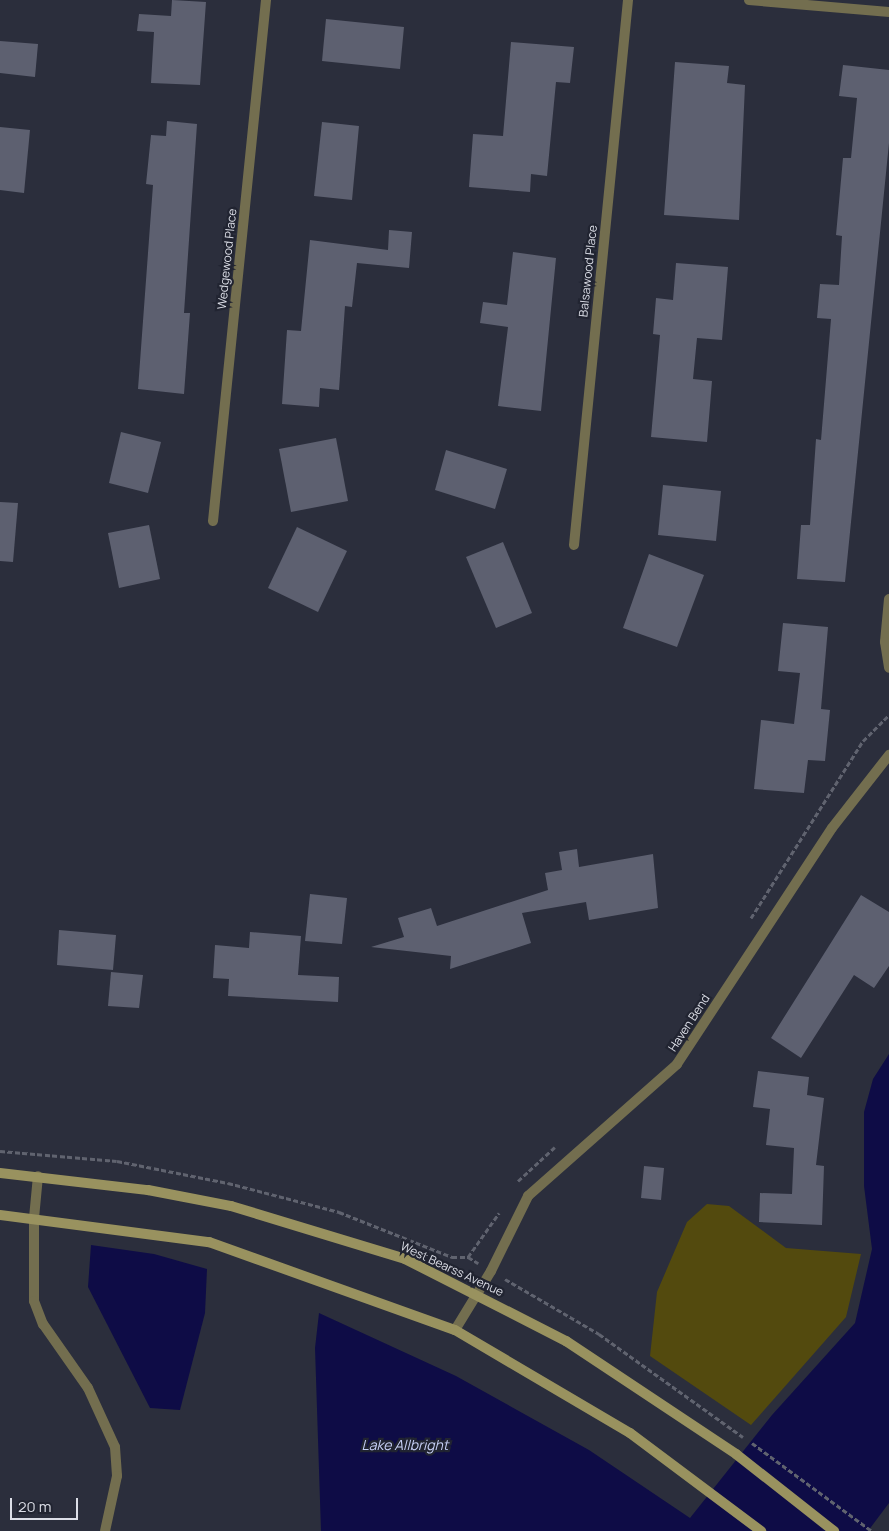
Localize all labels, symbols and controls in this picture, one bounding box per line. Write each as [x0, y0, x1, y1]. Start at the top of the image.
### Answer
street label: Wedgewood Place [215, 208, 239, 310]
street label: Balsawood Place [576, 224, 600, 318]
street label: Haven Bend [665, 992, 713, 1054]
street label: West Bearss Avenue [398, 1239, 506, 1299]
water label: Lake Allbright [362, 1437, 448, 1453]
scale bar [12, 1488, 80, 1520]
text: 20 m [18, 1496, 51, 1517]

